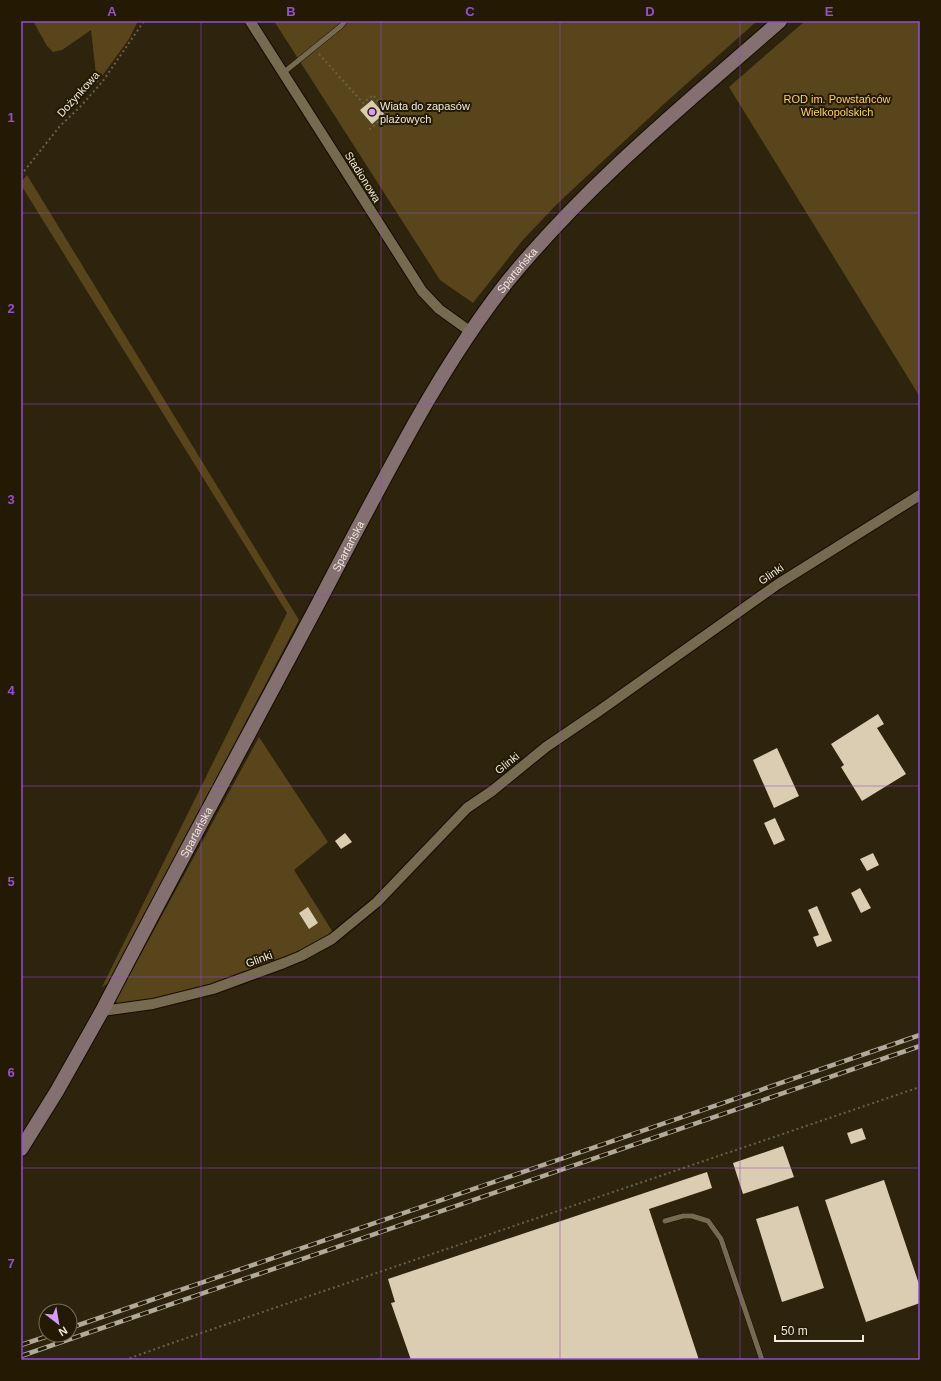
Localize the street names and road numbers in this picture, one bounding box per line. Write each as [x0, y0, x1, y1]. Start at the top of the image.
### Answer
street label: Dożynkowa [55, 68, 102, 119]
street label: Stadionowa [343, 149, 384, 205]
street label: Spartańska [495, 245, 540, 296]
street label: Spartańska [330, 518, 367, 574]
street label: Glinki [756, 561, 786, 587]
street label: Glinki [493, 750, 521, 776]
street label: Spartańska [178, 804, 215, 860]
street label: Glinki [244, 949, 274, 969]

